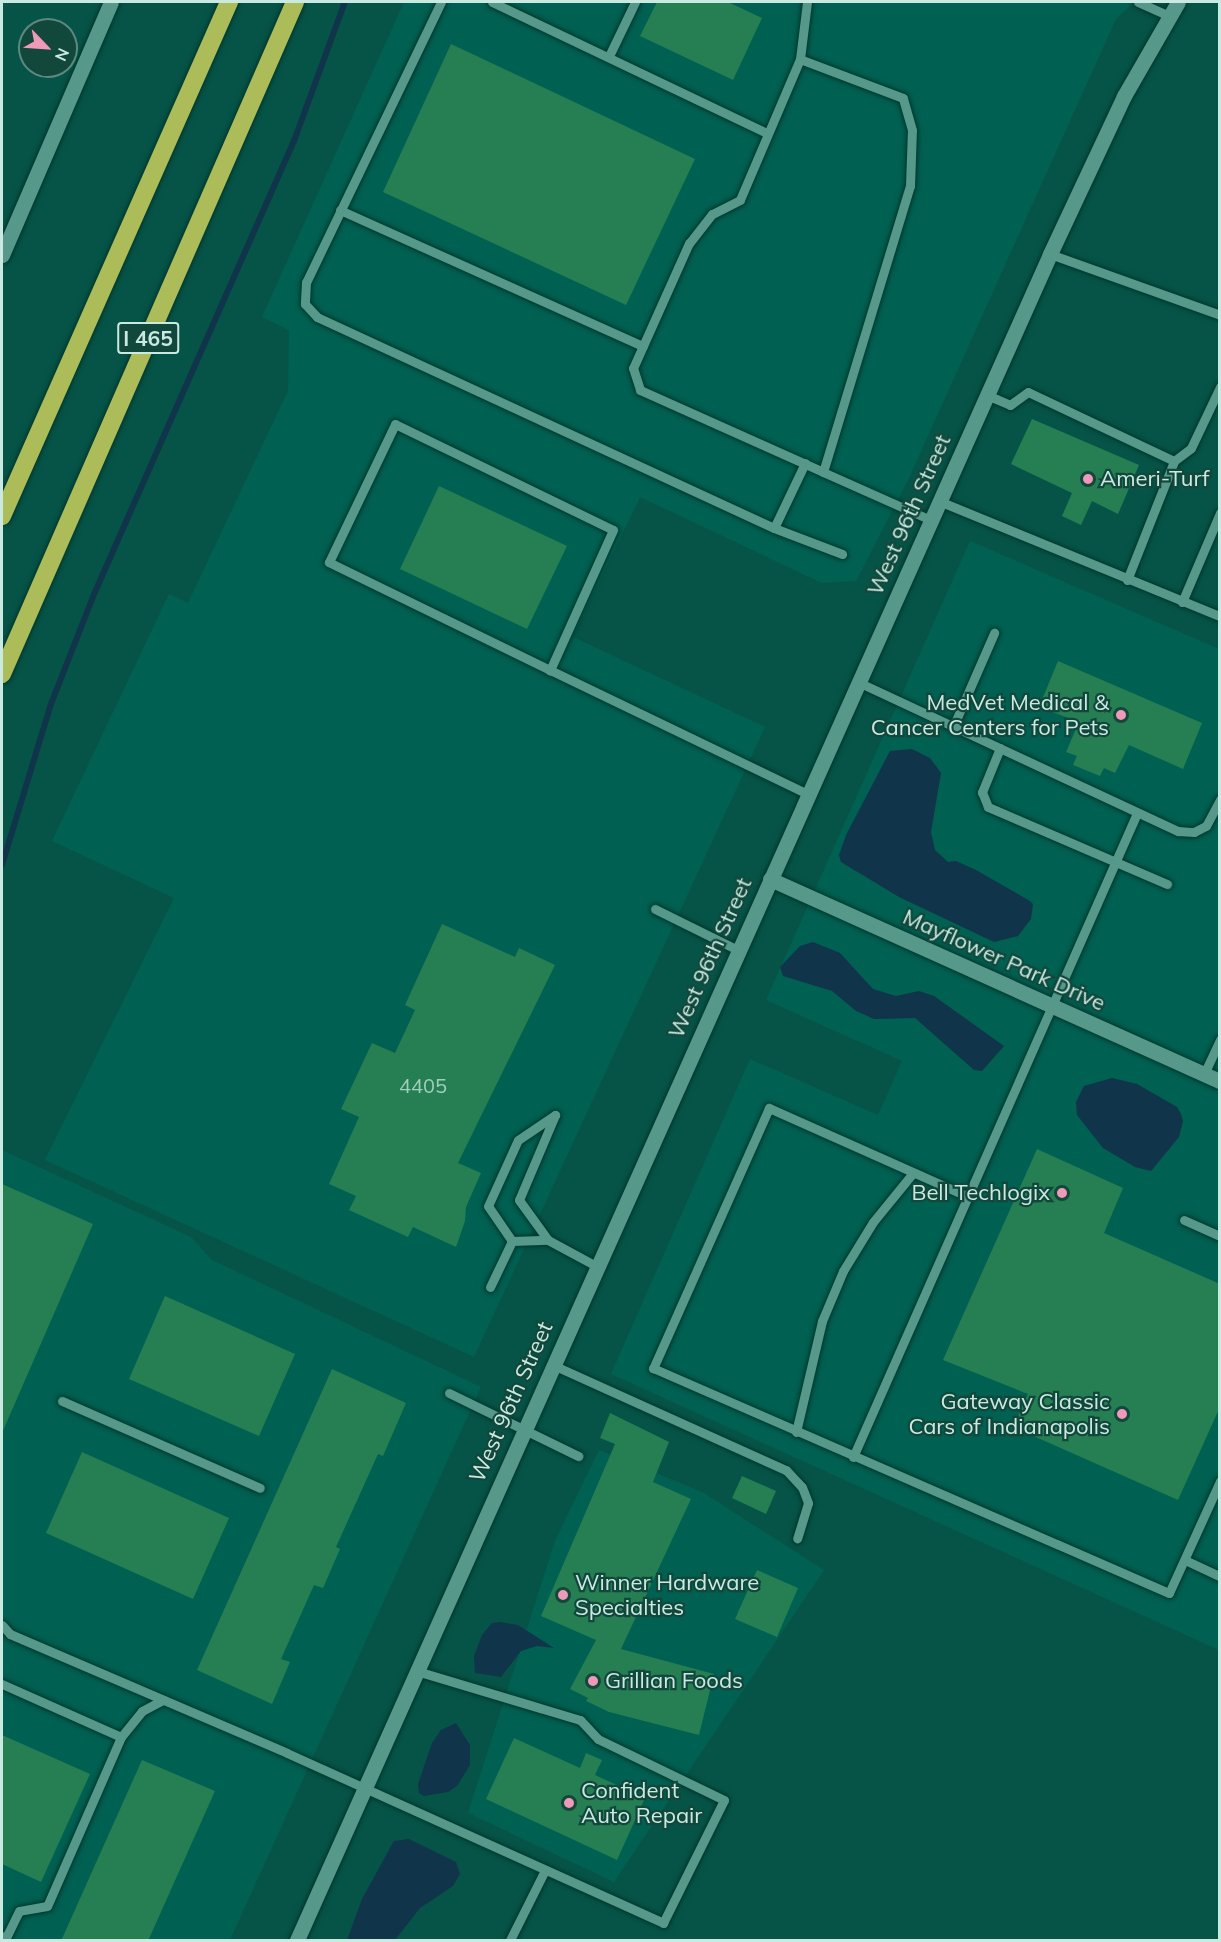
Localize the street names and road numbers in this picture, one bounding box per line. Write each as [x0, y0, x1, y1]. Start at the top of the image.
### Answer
road number: I 465 [116, 320, 180, 356]
street label: West 96th Street [862, 431, 956, 599]
street label: West 96th Street [663, 874, 757, 1042]
street label: Mayflower Park Drive [899, 903, 1109, 1017]
street label: West 96th Street [464, 1318, 558, 1486]

